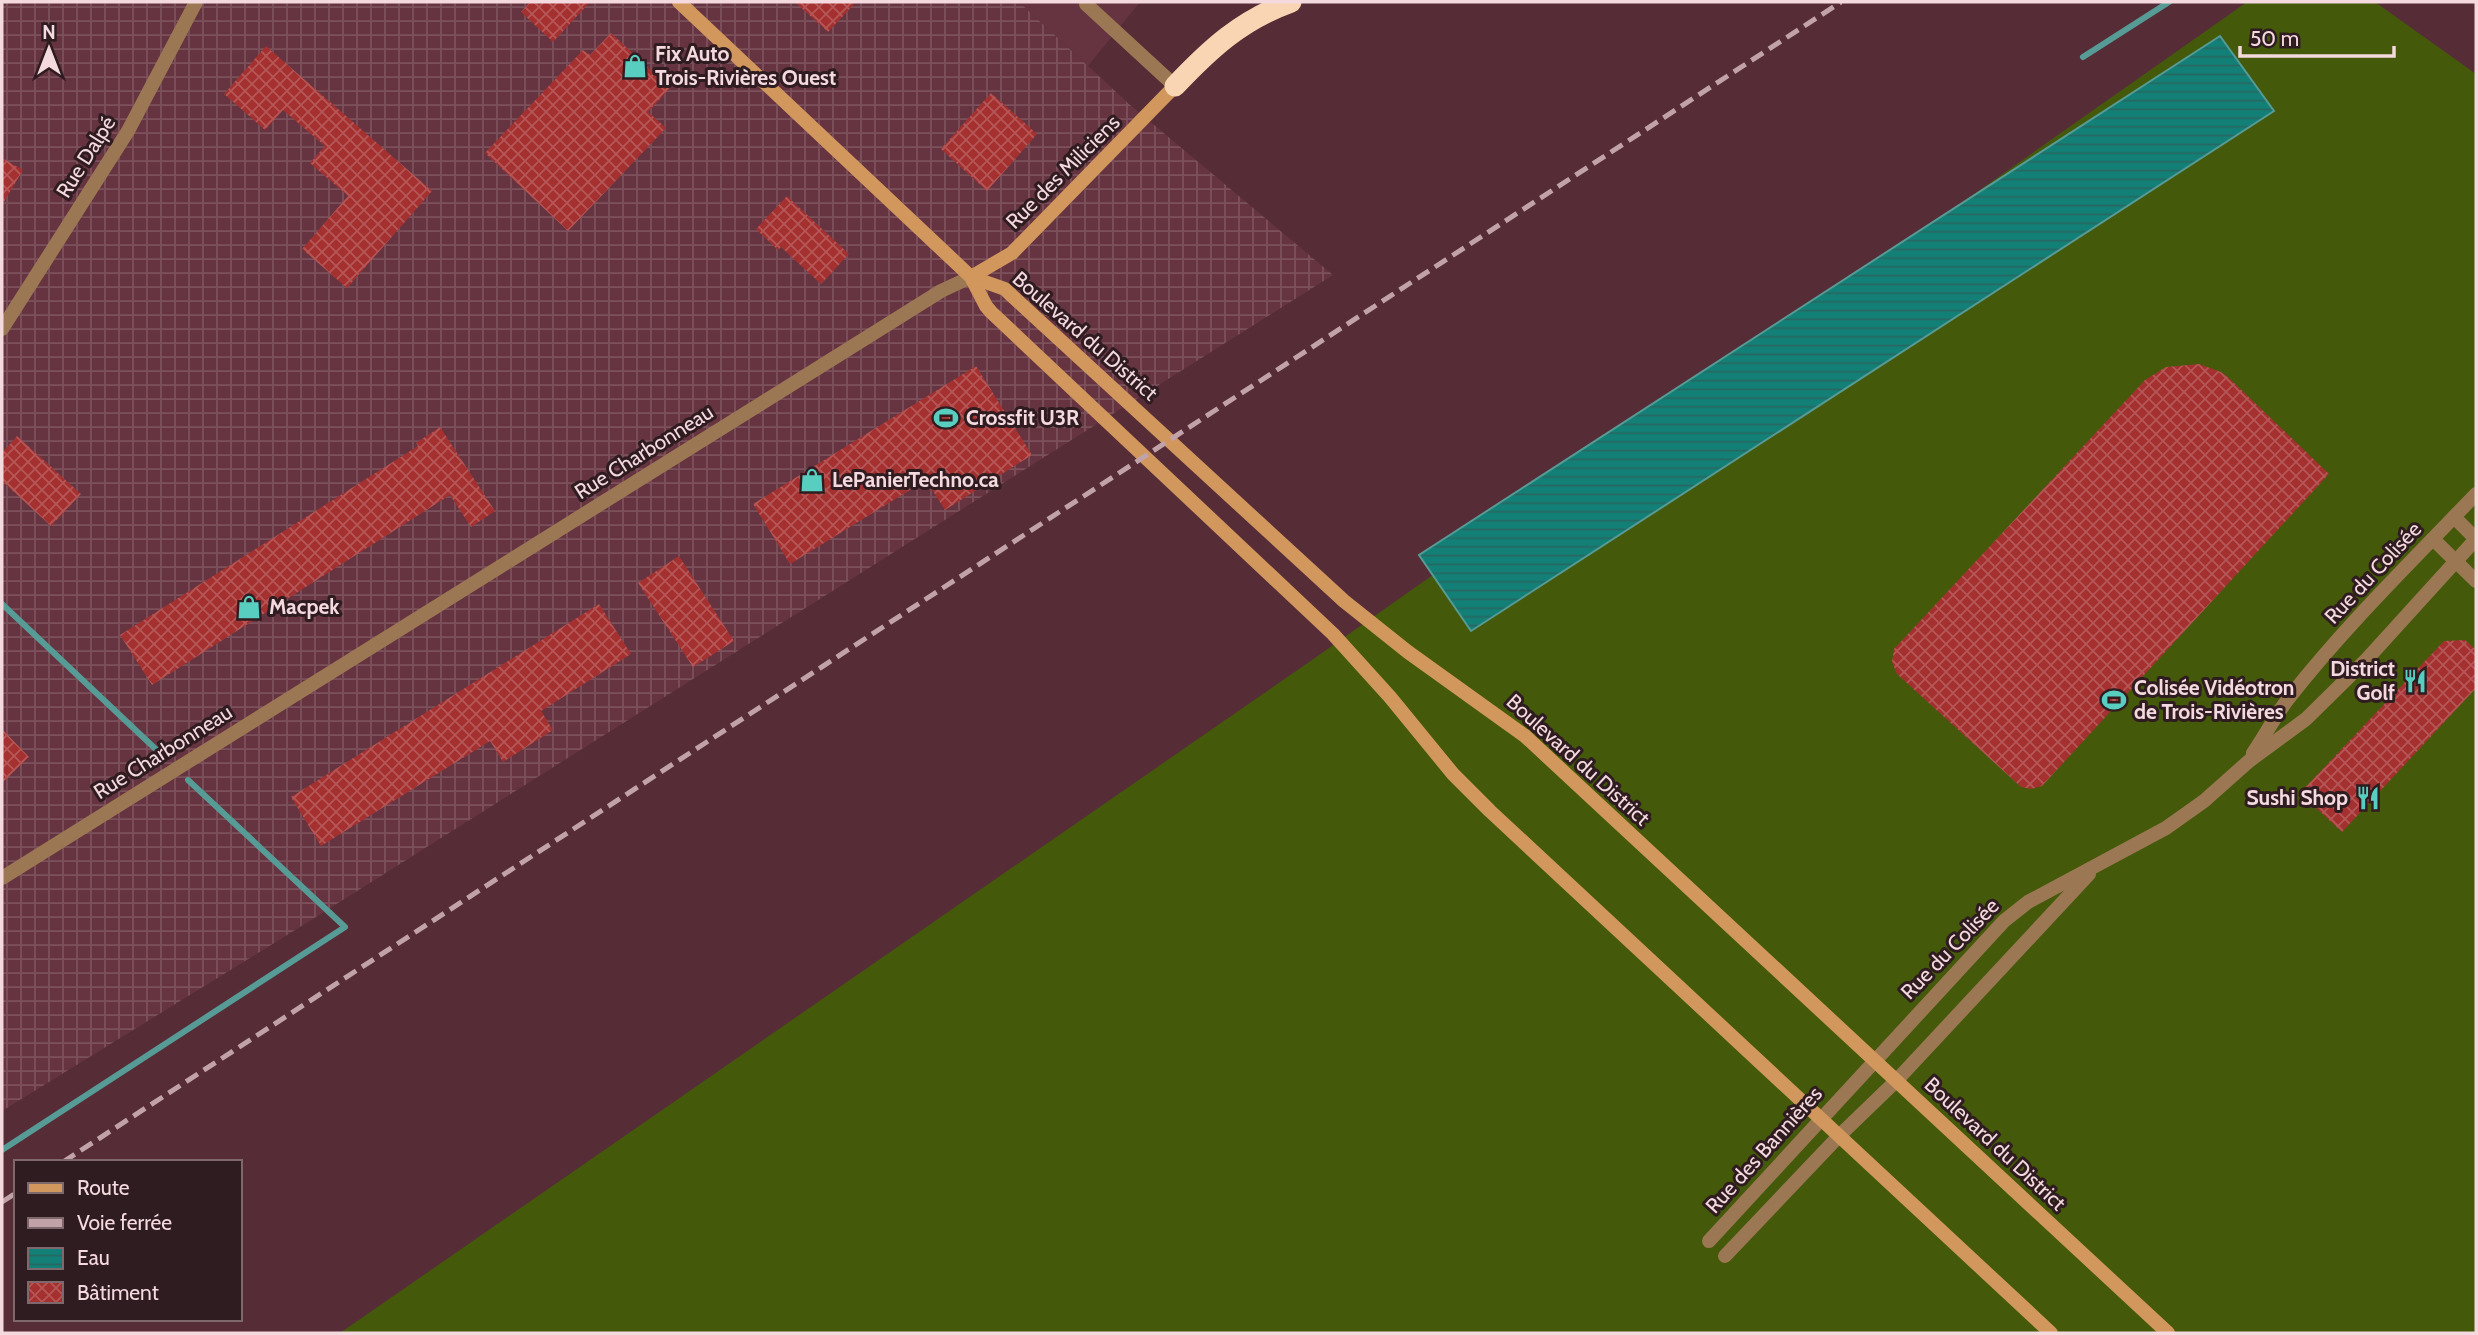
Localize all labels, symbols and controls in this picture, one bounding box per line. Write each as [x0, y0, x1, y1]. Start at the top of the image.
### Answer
north arrow [14, 14, 84, 84]
scale bar [2240, 14, 2394, 58]
text: N [42, 21, 56, 44]
text: 50 m [2250, 26, 2299, 51]
place label: Fix Auto Trois-Rivières Ouest [655, 41, 836, 90]
shop icon: Fix Auto Trois-Rivières Ouest [621, 52, 649, 80]
street label: Rue des Miliciens [1001, 109, 1125, 234]
street label: Rue Dalpé [51, 111, 121, 202]
street label: Boulevard du District [1008, 266, 1163, 405]
street label: Rue Charbonneau [570, 399, 718, 504]
sports icon: Crossfit U3R [932, 404, 960, 432]
place label: Crossfit U3R [966, 405, 1079, 430]
shop icon: LePanierTechno.ca [798, 466, 826, 494]
place label: LePanierTechno.ca [832, 467, 999, 492]
street label: Rue du Colisée [2319, 516, 2426, 629]
shop icon: Macpek [235, 593, 263, 621]
place label: Macpek [269, 594, 340, 619]
place label: District Golf [2330, 656, 2395, 705]
restaurant icon: District Golf [2401, 667, 2429, 695]
place label: Colisée Vidéotron de Trois-Rivières [2134, 675, 2294, 724]
sports icon: Colisée Vidéotron de Trois-Rivières [2100, 686, 2128, 714]
street label: Boulevard du District [1502, 689, 1655, 831]
street label: Rue Charbonneau [89, 699, 237, 804]
restaurant icon: Sushi Shop [2354, 784, 2382, 812]
place label: Sushi Shop [2247, 785, 2348, 810]
street label: Rue du Colisée [1895, 893, 2004, 1004]
street label: Boulevard du District [1920, 1072, 2071, 1216]
street label: Rue des Bannières [1700, 1081, 1827, 1218]
legend [14, 1160, 242, 1321]
text: Route [77, 1175, 130, 1200]
text: Voie ferrée [77, 1210, 172, 1235]
text: Eau [77, 1245, 110, 1270]
text: Bâtiment [77, 1280, 159, 1305]

